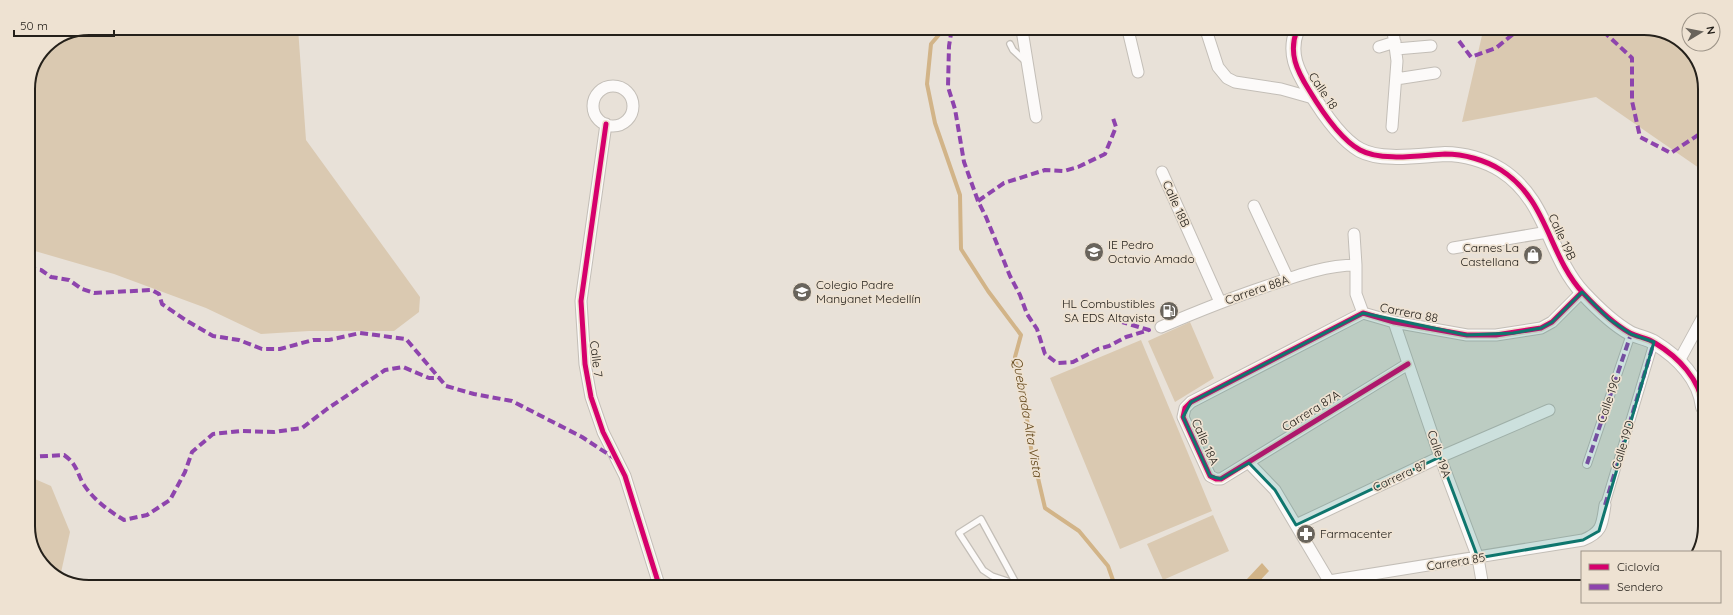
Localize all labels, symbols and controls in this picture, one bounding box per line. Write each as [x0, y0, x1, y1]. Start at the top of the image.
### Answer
scale bar [14, 12, 114, 38]
north arrow [1681, 12, 1721, 52]
text: 50 m [20, 18, 48, 33]
text: N [1703, 25, 1718, 35]
street label: Calle 18 [1306, 69, 1341, 112]
street label: Calle 18B [1160, 178, 1193, 230]
street label: Calle 19B [1545, 211, 1580, 263]
place label: IE Pedro Octavio Amado [1108, 237, 1195, 266]
place label: Carnes La Castellana [1460, 240, 1519, 269]
school or university icon: IE Pedro Octavio Amado [1083, 241, 1105, 263]
shop icon: Carnes La Castellana [1522, 244, 1544, 266]
street label: Carrera 88A [1223, 272, 1291, 307]
place label: Colegio Padre Manyanet Medellín [816, 277, 921, 306]
school or university icon: Colegio Padre Manyanet Medellín [791, 281, 813, 303]
place label: HL Combustibles SA EDS Altavista [1062, 296, 1155, 325]
fuel station icon: HL Combustibles SA EDS Altavista [1158, 300, 1180, 322]
street label: Carrera 88 [1379, 300, 1439, 325]
street label: Calle 7 [587, 340, 606, 378]
water label: Quebrada Alta Vista [1010, 356, 1047, 479]
street label: Calle 19C [1593, 373, 1624, 425]
street label: Carrera 87A [1279, 387, 1343, 434]
street label: Calle 18A [1189, 416, 1222, 468]
street label: Calle 19D [1608, 418, 1637, 471]
street label: Calle 19A [1424, 428, 1455, 480]
street label: Carrera 87 [1370, 456, 1429, 495]
pharmacy icon: Farmacenter [1295, 523, 1317, 545]
place label: Farmacenter [1320, 526, 1392, 541]
street label: Carrera 85 [1426, 549, 1486, 574]
legend [1581, 551, 1721, 603]
text: Ciclovía [1617, 559, 1660, 574]
text: Sendero [1617, 579, 1663, 594]

